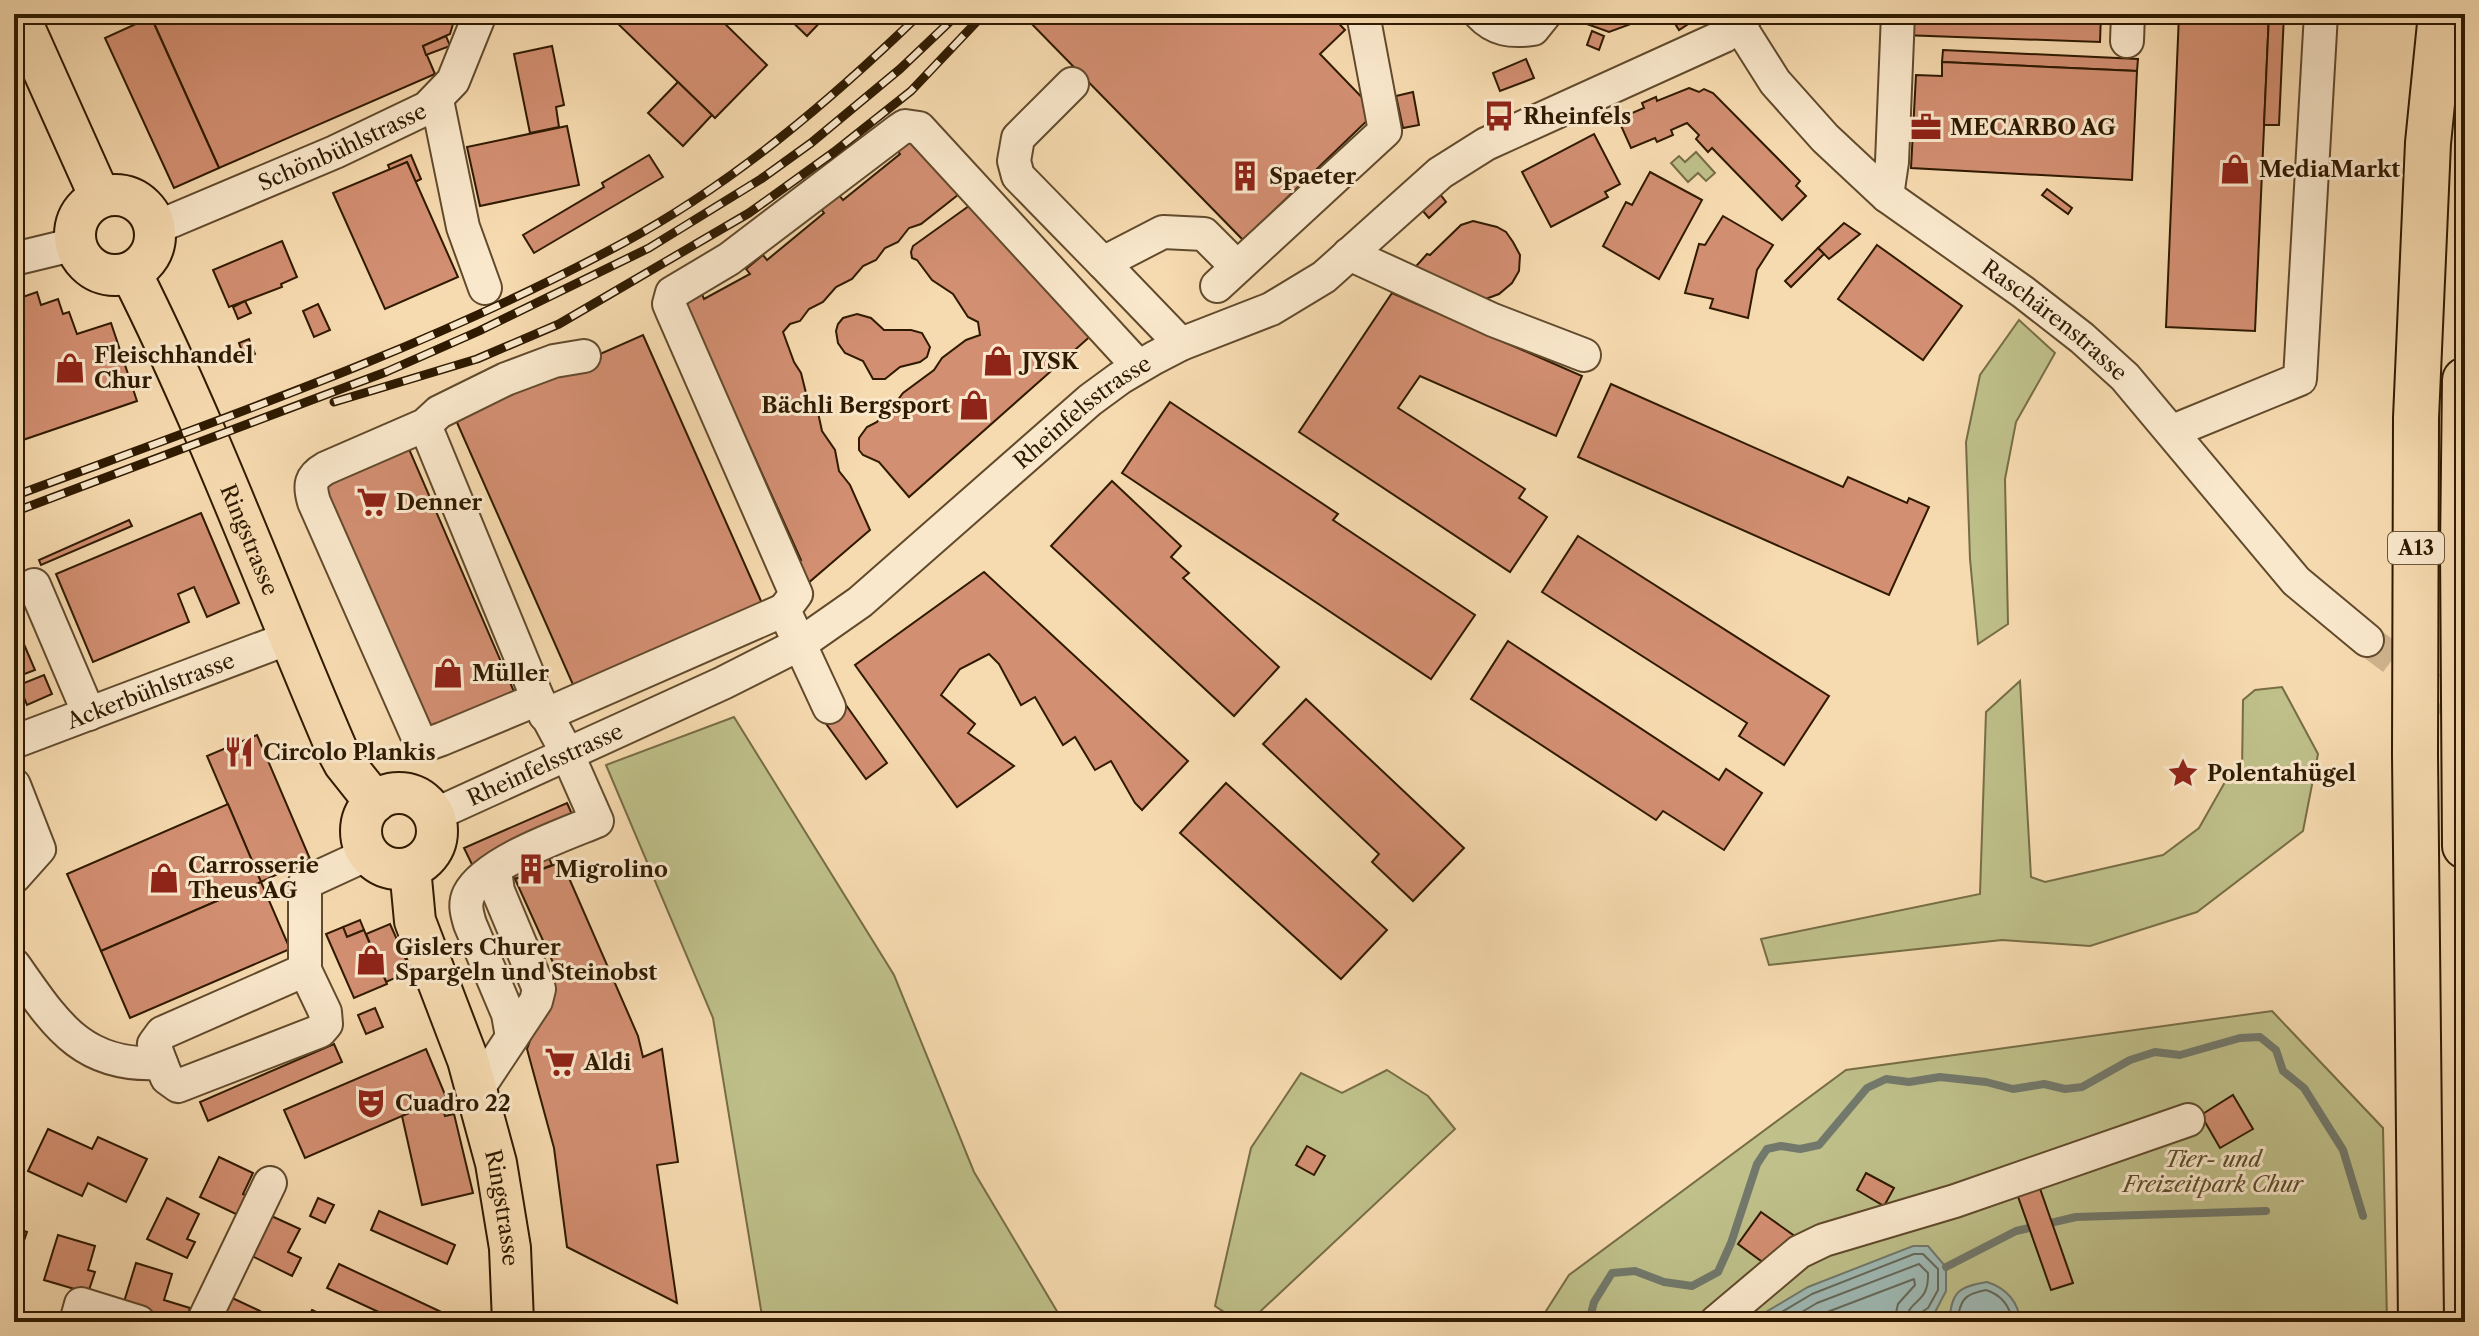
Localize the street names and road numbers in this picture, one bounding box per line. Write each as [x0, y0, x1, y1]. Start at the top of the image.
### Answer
street label: Schönbühlstrasse [254, 97, 431, 197]
street label: Raschärenstrasse [1977, 254, 2133, 386]
street label: Rheinfelsstrasse [1008, 349, 1156, 474]
street label: Ringstrasse [215, 480, 285, 599]
road number: A13 [2388, 532, 2444, 564]
street label: Ackerbühlstrasse [62, 646, 238, 735]
street label: Rheinfelsstrasse [463, 717, 627, 812]
street label: Ringstrasse [479, 1146, 524, 1267]

